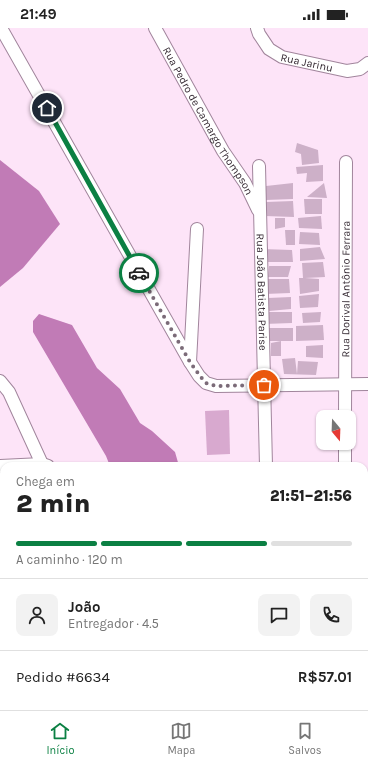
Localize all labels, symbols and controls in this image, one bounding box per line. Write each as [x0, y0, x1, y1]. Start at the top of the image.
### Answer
text: 21:49 [20, 5, 57, 23]
street label: Rua Pedro de Camargo Thompson [160, 45, 256, 197]
street label: Rua Jarinu [279, 50, 334, 74]
pin [30, 91, 64, 125]
icon: home [36, 97, 58, 119]
street label: Rua Dorival Antônio Ferrara [339, 221, 352, 357]
street label: Rua João Batista Parise [254, 233, 270, 351]
courier [119, 253, 159, 293]
icon: car [128, 262, 150, 284]
pin [247, 368, 281, 402]
icon: bag [253, 374, 275, 396]
north arrow [316, 410, 356, 450]
map controls [316, 410, 356, 450]
text: Chega em [16, 474, 75, 489]
text: 21:51–21:56 [270, 487, 352, 505]
text: 2 min [16, 488, 91, 519]
text: A caminho · 120 m [16, 552, 123, 567]
button: person [16, 594, 58, 636]
button: chat [258, 594, 300, 636]
button: phone [310, 594, 352, 636]
text: João [68, 598, 100, 616]
text: Entregador · 4.5 [68, 616, 159, 631]
text: Pedido #6634 [16, 668, 110, 686]
text: R$57.01 [298, 668, 352, 686]
tab: Início [47, 720, 74, 757]
tab: Mapa [167, 720, 195, 757]
tab: Salvos [288, 720, 321, 757]

